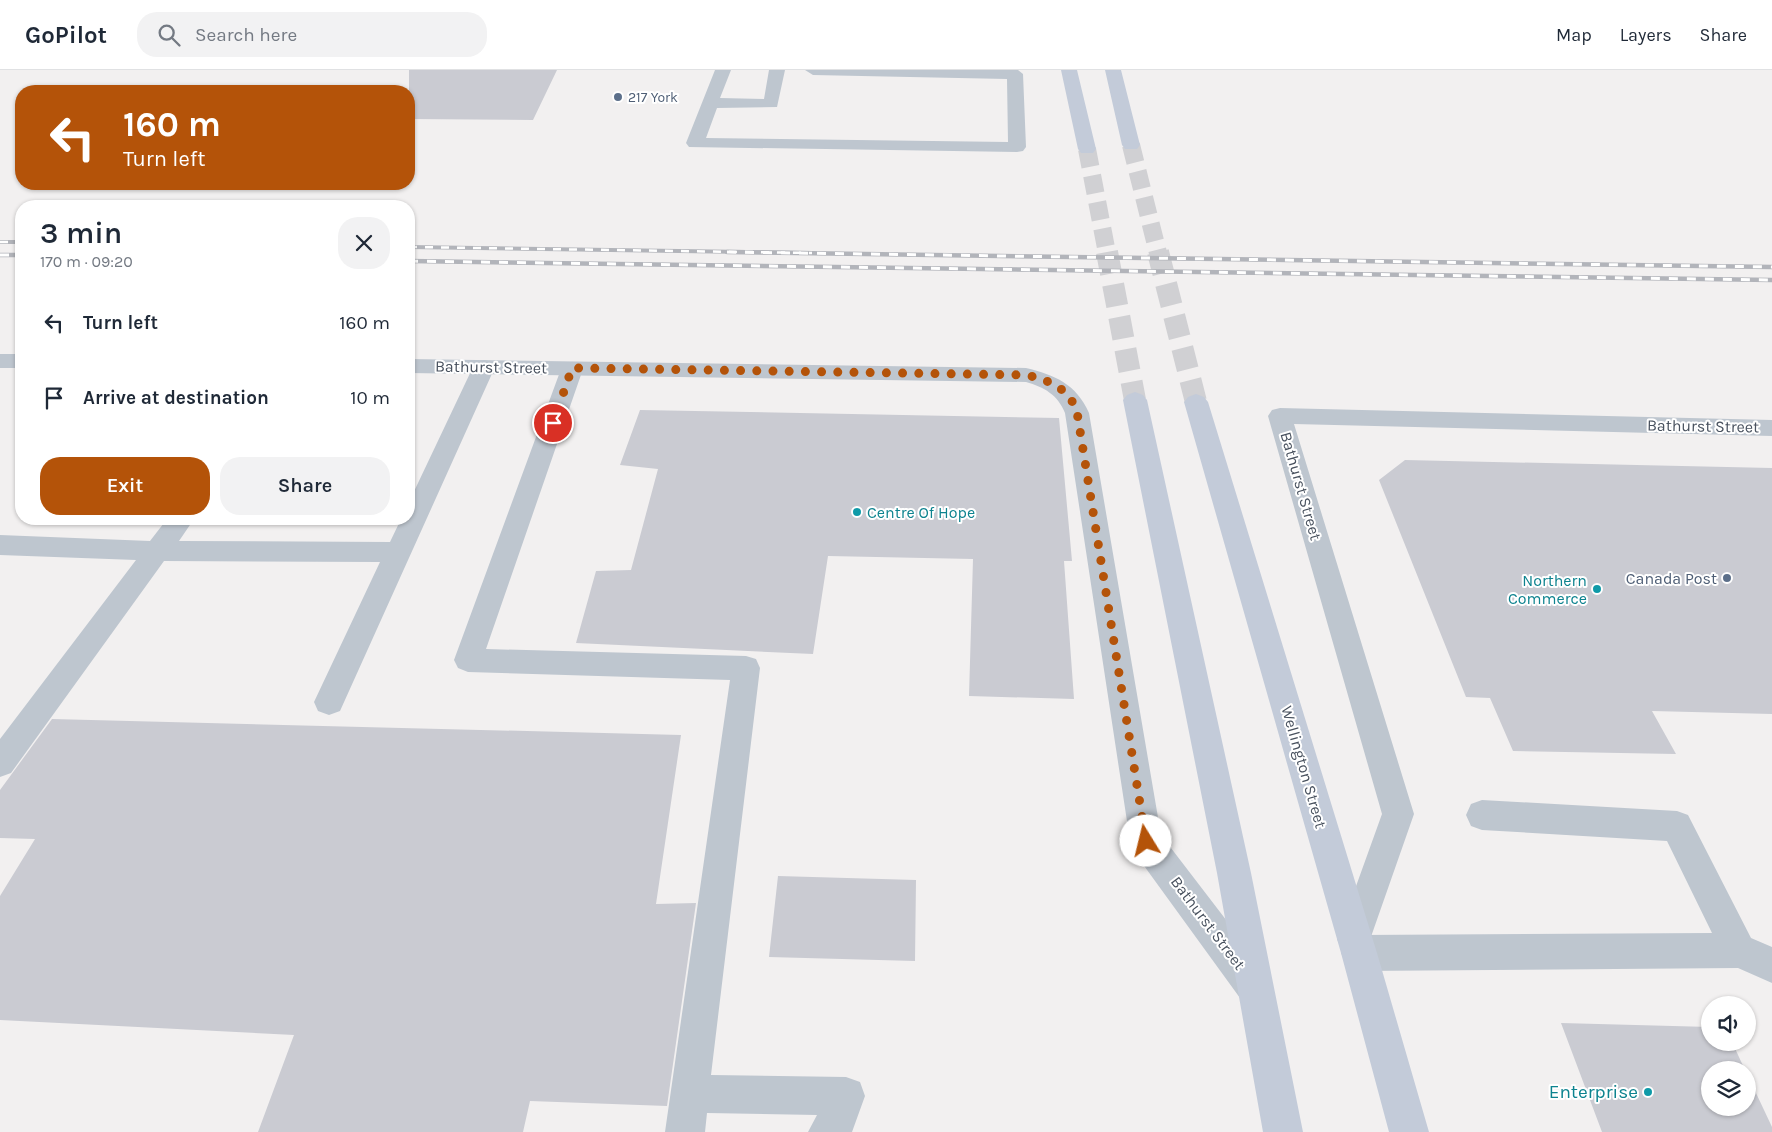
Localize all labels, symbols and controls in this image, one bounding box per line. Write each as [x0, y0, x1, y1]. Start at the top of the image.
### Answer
search box [137, 12, 487, 57]
text: GoPilot [25, 21, 107, 49]
icon: search [155, 21, 183, 49]
text: Search here [195, 24, 297, 46]
text: Map [1556, 24, 1592, 46]
text: Layers [1620, 24, 1672, 46]
text: Share [1700, 24, 1747, 46]
place label: 217 York [628, 89, 678, 106]
marker: 217 York [612, 91, 624, 103]
text: 160 m [123, 104, 221, 145]
icon: left [40, 105, 105, 170]
text: Turn left [123, 146, 206, 172]
text: 3 min [40, 215, 122, 251]
button: close [338, 217, 390, 269]
text: 170 m · 09:20 [40, 252, 133, 271]
icon: left [40, 309, 68, 337]
text: Turn left [83, 312, 158, 334]
text: 160 m [339, 312, 390, 334]
street label: Bathurst Street [435, 357, 547, 377]
icon: arrive [40, 384, 68, 412]
text: Arrive at destination [83, 387, 269, 409]
text: 10 m [350, 387, 390, 409]
pin [532, 402, 574, 444]
icon: arrive [539, 409, 567, 437]
street label: Bathurst Street [1647, 416, 1759, 436]
street label: Bathurst Street [1276, 430, 1326, 542]
button: Exit [40, 457, 210, 515]
button: Share [220, 457, 390, 515]
place label: Centre Of Hope [867, 503, 975, 522]
marker: Centre Of Hope [851, 506, 863, 518]
place label: Canada Post [1626, 569, 1717, 588]
place label: Northern Commerce [1508, 571, 1587, 608]
marker: Canada Post [1721, 572, 1733, 584]
marker: Northern Commerce [1591, 583, 1603, 595]
street label: Wellington Street [1277, 704, 1331, 830]
position arrow [1119, 814, 1171, 866]
street label: Bathurst Street [1167, 873, 1249, 973]
map controls [1701, 996, 1756, 1116]
button: sound [1701, 996, 1756, 1051]
button: layers [1701, 1061, 1756, 1116]
place label: Enterprise [1549, 1081, 1638, 1103]
marker: Enterprise [1642, 1086, 1654, 1098]

